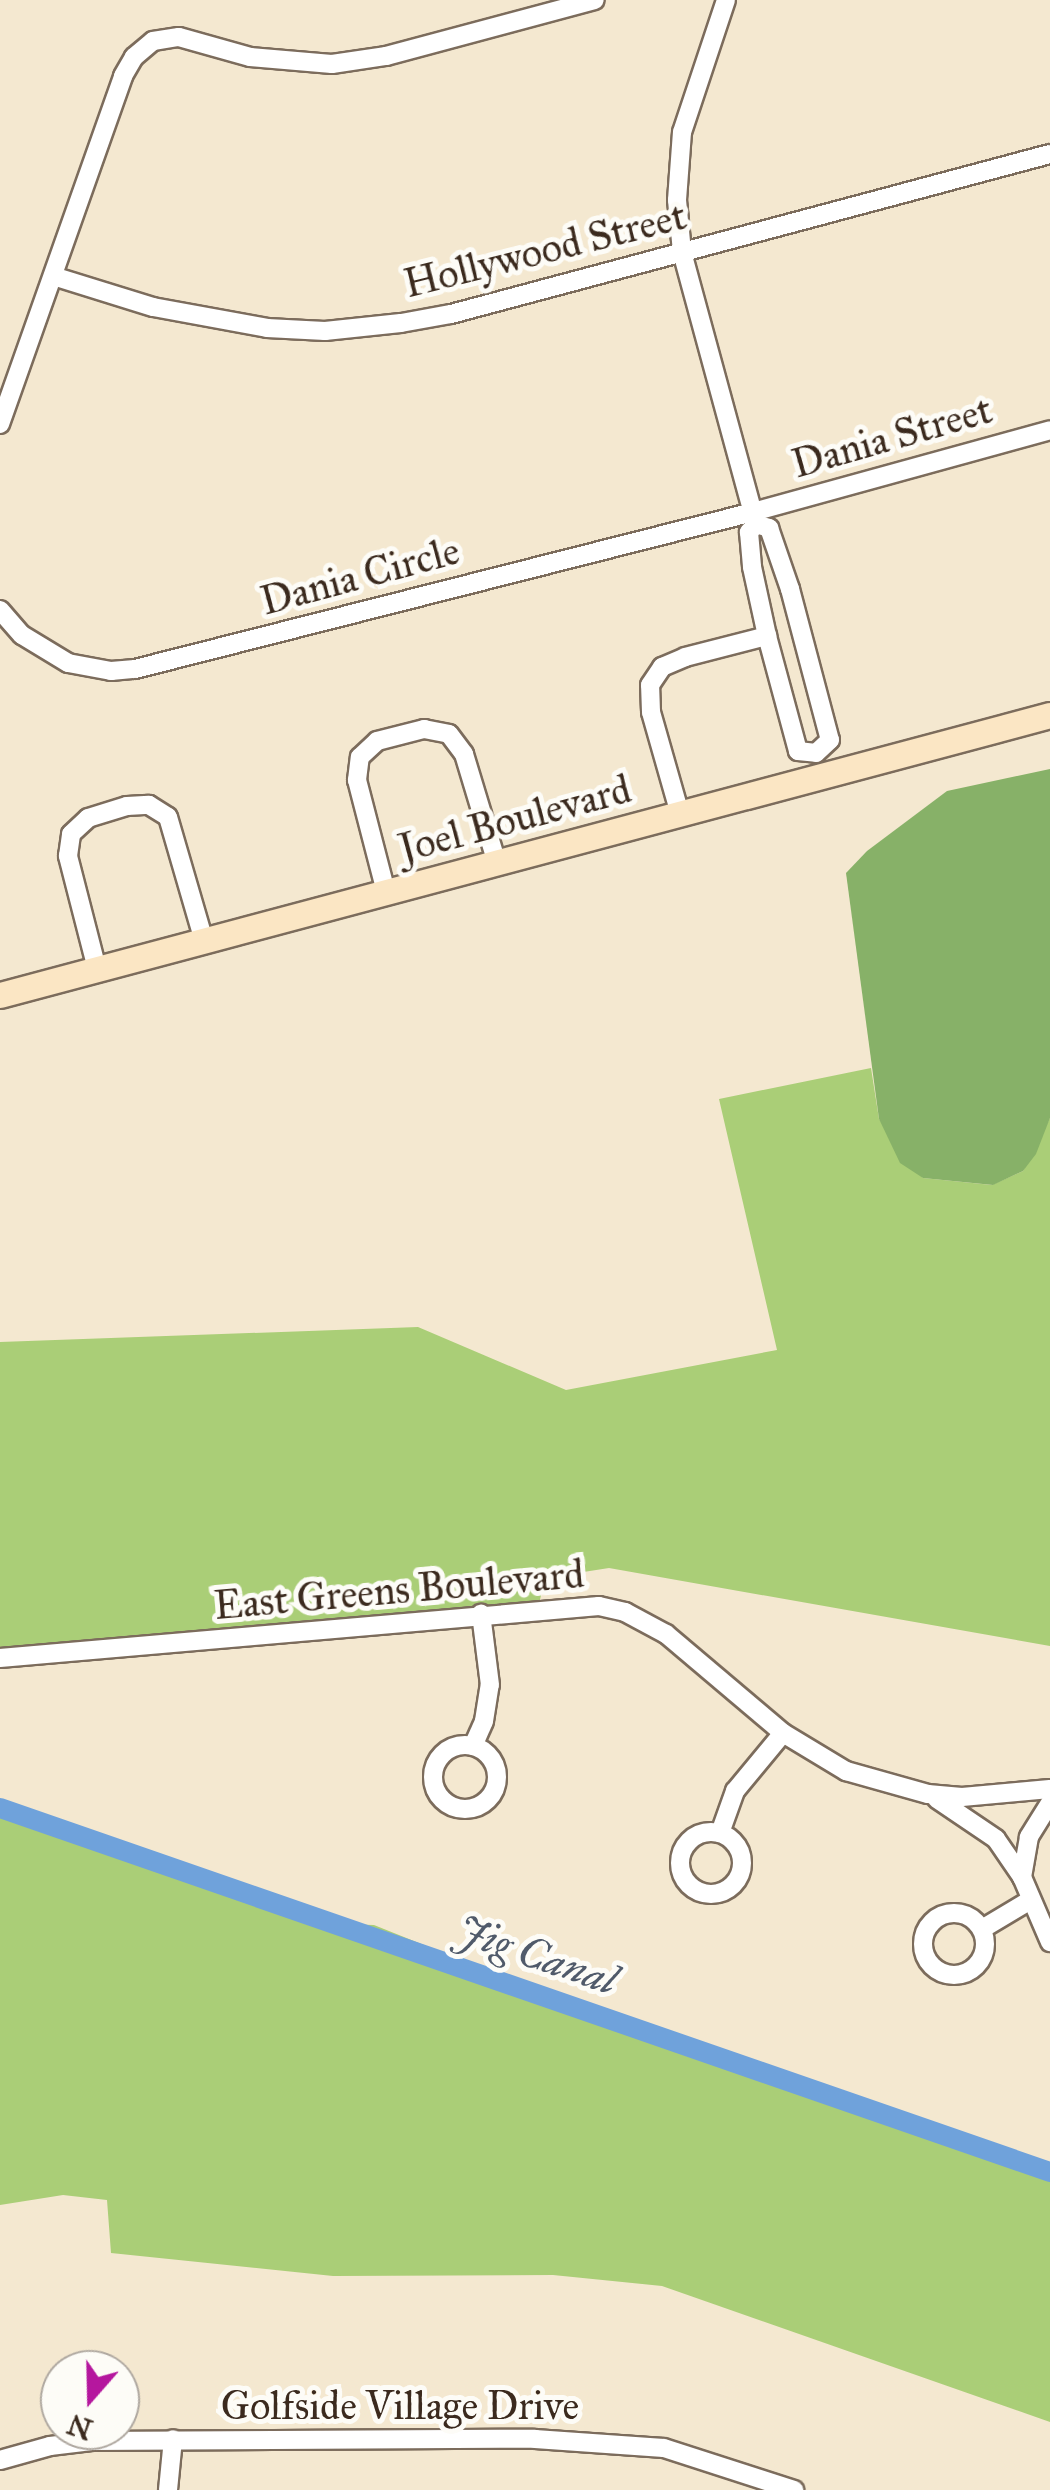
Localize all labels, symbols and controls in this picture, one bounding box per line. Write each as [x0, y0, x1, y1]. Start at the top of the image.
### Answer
street label: Hollywood Street [399, 192, 691, 308]
street label: Dania Street [786, 386, 998, 488]
street label: Dania Circle [255, 526, 465, 626]
street label: Joel Boulevard [394, 765, 636, 873]
street label: East Greens Boulevard [212, 1550, 586, 1630]
water label: Jig Canal [450, 1904, 624, 2006]
north arrow [40, 2350, 140, 2450]
street label: Golfside Village Drive [221, 2382, 579, 2430]
text: N [63, 2406, 97, 2447]

